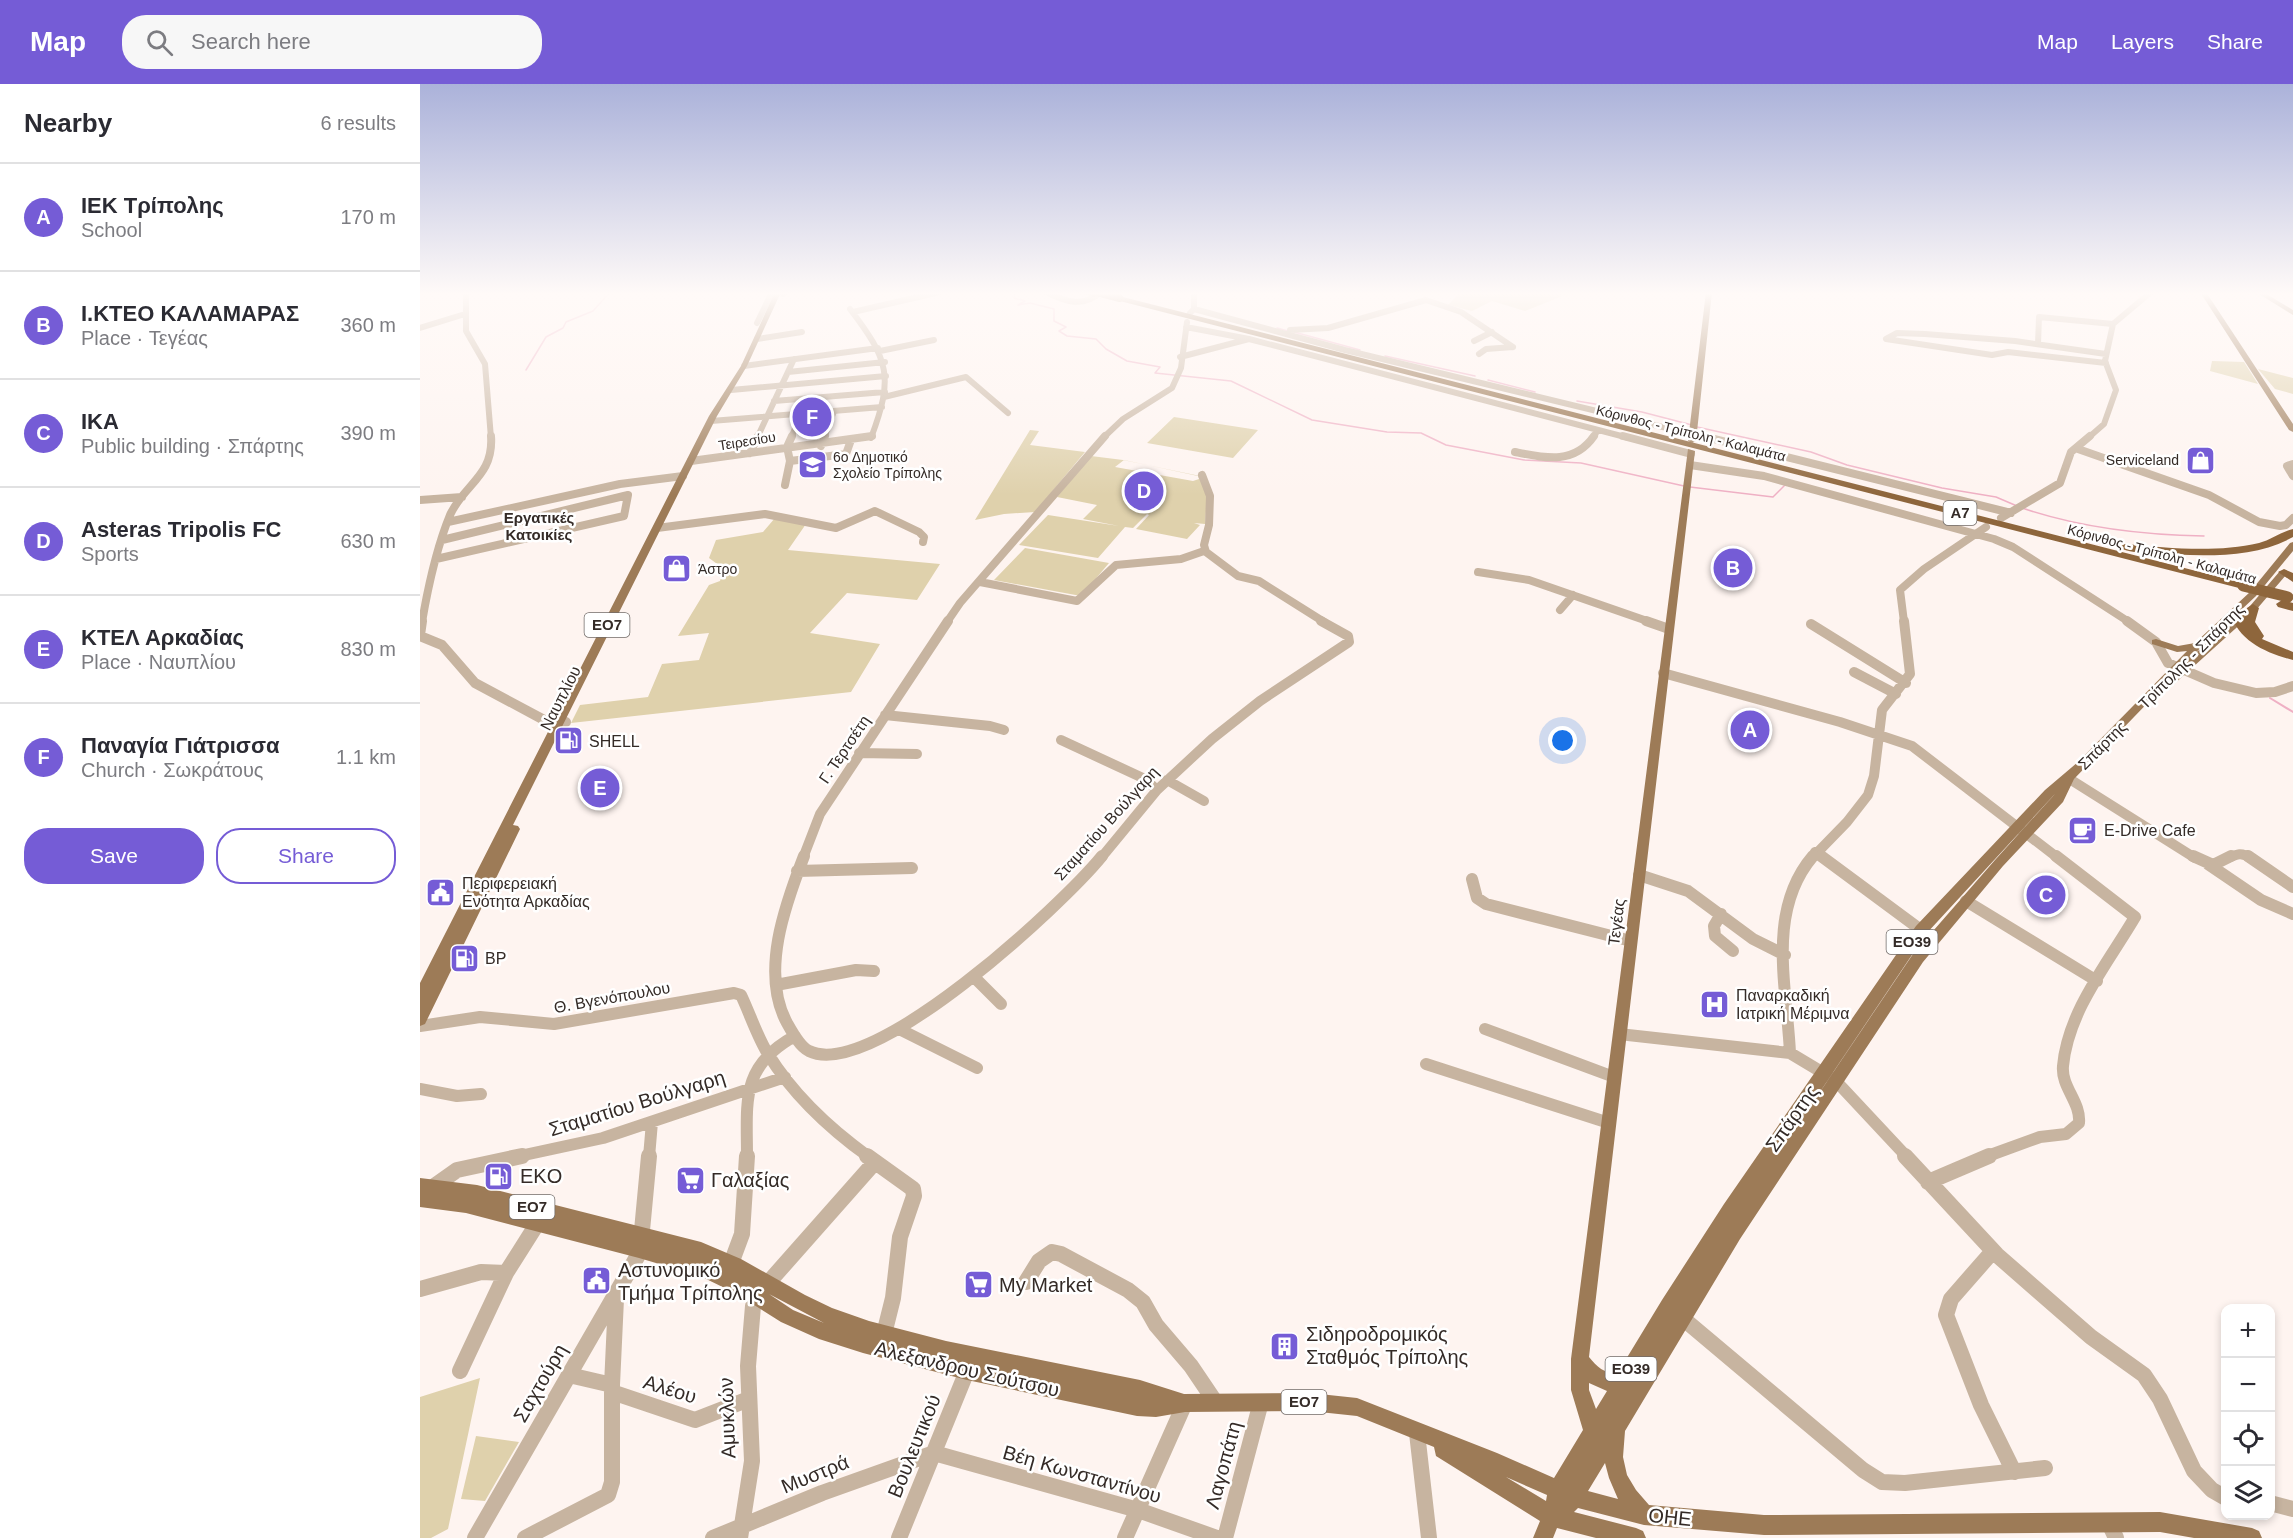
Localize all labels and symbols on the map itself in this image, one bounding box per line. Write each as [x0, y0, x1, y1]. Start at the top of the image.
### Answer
pin: F [792, 394, 832, 440]
street label: Κόρινθος - Τρίπολη - Καλαμάτα [1594, 402, 1788, 464]
street label: Τειρεσίου [717, 429, 777, 453]
shop icon: Serviceland [2184, 444, 2216, 476]
school or university icon: 6ο Δημοτικό Σχολείο Τρίπολης [796, 449, 828, 481]
place label: 6ο Δημοτικό Σχολείο Τρίπολης [833, 449, 942, 481]
place label: Serviceland [2106, 452, 2179, 468]
pin: D [1124, 468, 1164, 514]
road number: Α7 [1944, 501, 1976, 525]
district label: Εργατικές Κατοικίες [504, 509, 575, 543]
street label: Κόρινθος - Τρίπολη - Καλαμάτα [2066, 521, 2258, 587]
pin: B [1714, 546, 1752, 590]
shop icon: Άστρο [661, 553, 693, 585]
place label: Άστρο [698, 561, 737, 577]
street label: Τρίπολης - Σπάρτης [2135, 600, 2248, 712]
road number: ΕΟ7 [584, 613, 630, 637]
street label: Ναυπλίου [537, 663, 584, 733]
pin: A [1730, 708, 1770, 752]
street label: Γ. Τερτσέτη [816, 712, 873, 786]
street label: Σπάρτης [2075, 718, 2130, 773]
fuel station icon: SHELL [552, 725, 584, 757]
your location [1548, 726, 1577, 755]
place label: SHELL [589, 733, 640, 750]
street label: Σταματίου Βούλγαρη [1051, 763, 1162, 883]
pin: E [580, 766, 620, 810]
cafe icon: E-Drive Cafe [2067, 814, 2099, 846]
place label: E-Drive Cafe [2104, 822, 2196, 839]
pin: C [2026, 872, 2066, 918]
place label: Περιφερειακή Ενότητα Αρκαδίας [462, 875, 590, 910]
public building icon: Περιφερειακή Ενότητα Αρκαδίας [425, 876, 457, 908]
street label: Τεγέας [1605, 897, 1628, 947]
road number: ΕΟ39 [1886, 930, 1938, 954]
fuel station icon: BP [448, 942, 480, 974]
place label: BP [485, 950, 506, 967]
street label: Θ. Βγενόπουλου [553, 979, 672, 1016]
place label: Παναρκαδική Ιατρική Μέριμνα [1736, 987, 1850, 1022]
hospital icon: Παναρκαδική Ιατρική Μέριμνα [1699, 988, 1731, 1020]
street label: Σταματίου Βούλγαρη [546, 1066, 728, 1140]
street label: Σπάρτης [1761, 1080, 1823, 1156]
fuel station icon: EKO [483, 1160, 515, 1192]
supermarket icon: Γαλαξίας [674, 1164, 706, 1196]
place label: EKO [520, 1165, 562, 1187]
place label: Γαλαξίας [711, 1169, 790, 1191]
road number: ΕΟ7 [510, 1195, 554, 1219]
place label: Αστυνομικό Τμήμα Τρίπολης [618, 1259, 763, 1304]
public building icon: Αστυνομικό Τμήμα Τρίπολης [581, 1265, 613, 1297]
supermarket icon: My Market [962, 1269, 994, 1301]
place label: My Market [999, 1274, 1093, 1296]
place label: Σιδηροδρομικός Σταθμός Τρίπολης [1306, 1323, 1469, 1368]
building icon: Σιδηροδρομικός Σταθμός Τρίπολης [1269, 1330, 1301, 1362]
street label: Αλεξανδρου Σούτσου [873, 1337, 1061, 1401]
street label: Σαχτούρη [509, 1340, 571, 1426]
road number: ΕΟ39 [1606, 1357, 1656, 1381]
street label: Αλέου [641, 1371, 699, 1407]
street label: Αμυκλών [715, 1377, 739, 1459]
road number: ΕΟ7 [1282, 1390, 1326, 1414]
street label: Βουλευτικού [883, 1391, 945, 1501]
street label: Λαγοπάτη [1201, 1419, 1245, 1511]
street label: Βέη Κωνσταντίνου [1000, 1441, 1164, 1507]
street label: Μυστρά [778, 1451, 852, 1497]
street label: ΟΗΕ [1647, 1504, 1693, 1530]

